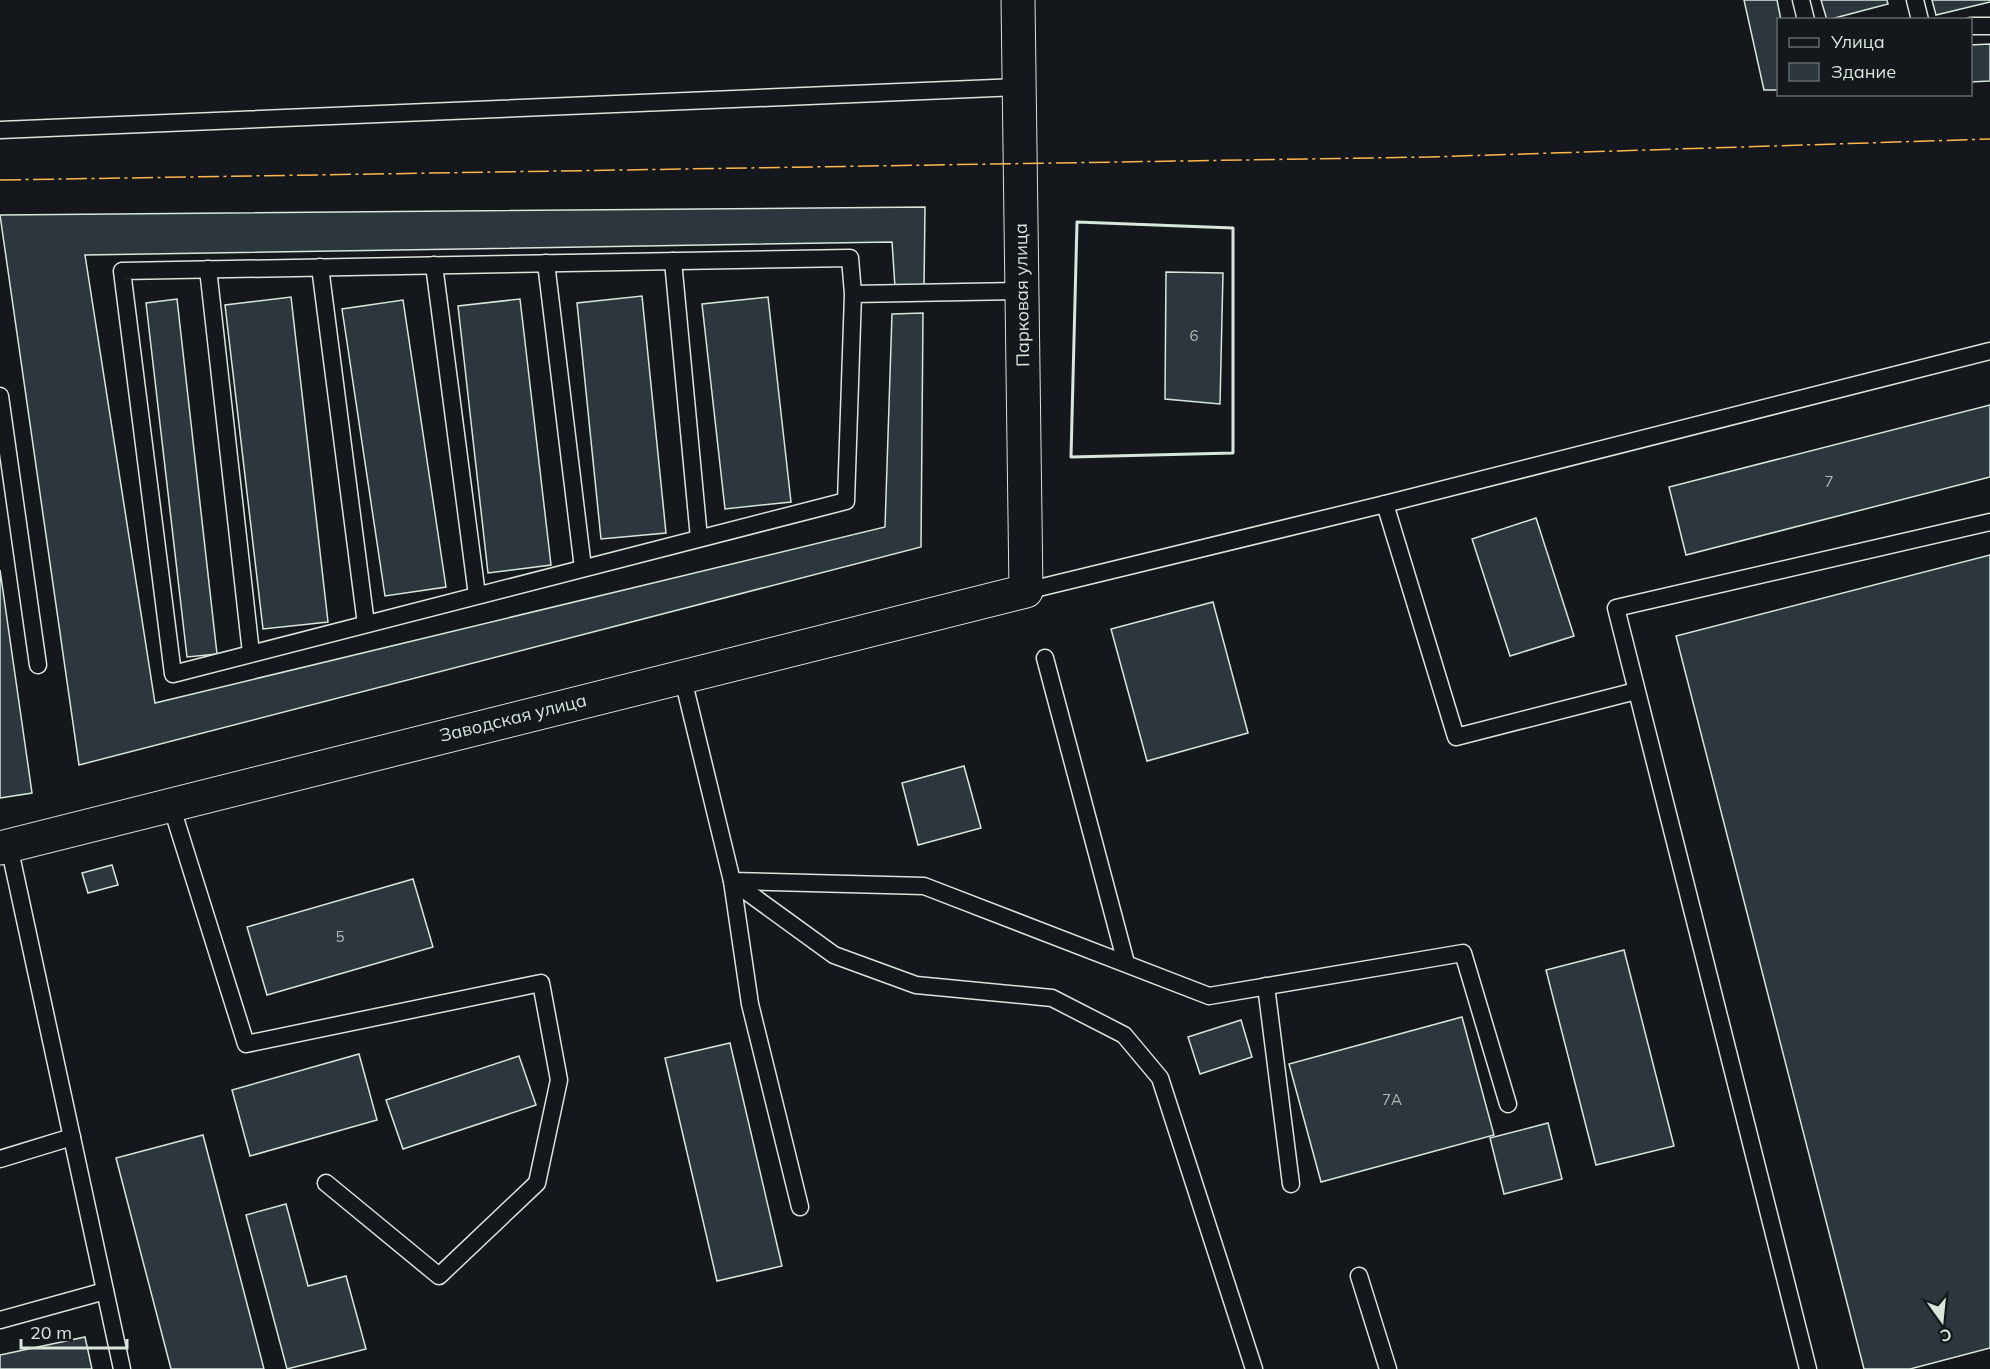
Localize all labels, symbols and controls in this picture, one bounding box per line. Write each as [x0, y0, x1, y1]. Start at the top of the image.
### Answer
legend [1777, 18, 1972, 96]
text: Улица [1830, 30, 1885, 53]
text: Здание [1831, 60, 1896, 83]
street label: Парковая улица [1009, 223, 1034, 367]
house number: 6 [1189, 326, 1199, 345]
house number: 7 [1824, 472, 1834, 491]
street label: Заводская улица [437, 688, 589, 747]
house number: 5 [335, 927, 345, 946]
house number: 7А [1382, 1090, 1402, 1109]
north arrow [1912, 1291, 1972, 1351]
scale bar [21, 1312, 128, 1350]
text: 20 m [30, 1321, 72, 1344]
text: С [1938, 1324, 1954, 1347]

